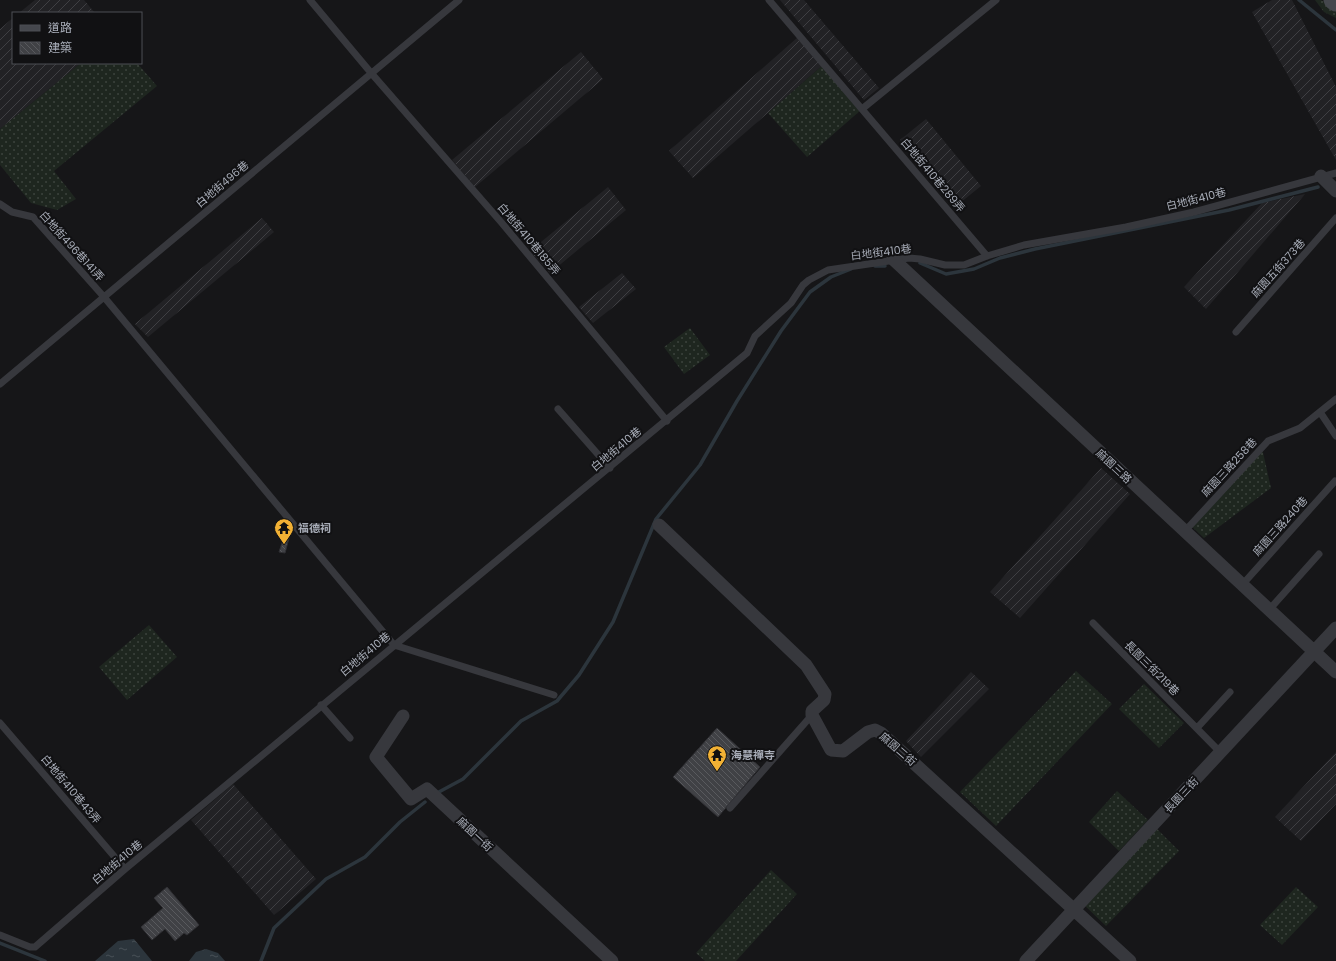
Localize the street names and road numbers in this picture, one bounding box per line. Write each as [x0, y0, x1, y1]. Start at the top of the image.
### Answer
street label: 白地街410巷289弄 [897, 134, 969, 216]
street label: 白地街496巷 [192, 157, 252, 211]
street label: 白地街410巷 [1164, 184, 1228, 214]
street label: 白地街410巷185弄 [494, 199, 564, 279]
street label: 白地街496巷141弄 [36, 207, 108, 285]
street label: 麻園五街373巷 [1247, 235, 1309, 301]
street label: 白地街410巷 [850, 240, 912, 264]
street label: 白地街410巷 [587, 423, 645, 475]
street label: 麻園三路258巷 [1198, 434, 1260, 500]
street label: 麻園三路 [1092, 445, 1136, 487]
street label: 麻園三路240巷 [1249, 493, 1311, 559]
street label: 白地街410巷 [336, 628, 394, 680]
street label: 長園三街219巷 [1121, 637, 1183, 699]
street label: 麻園二街 [876, 729, 920, 769]
street label: 白地街410巷43弄 [37, 751, 105, 827]
street label: 長園三街 [1160, 773, 1202, 817]
street label: 麻園一街 [453, 813, 497, 855]
street label: 白地街410巷 [88, 836, 146, 888]

